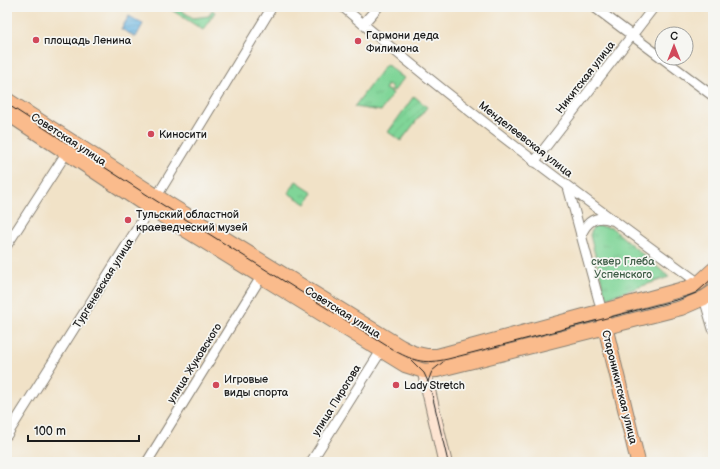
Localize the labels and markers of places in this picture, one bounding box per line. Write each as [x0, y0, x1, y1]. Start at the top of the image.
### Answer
place label: Гармони деда Филимона [366, 29, 440, 55]
place label: площадь Ленина [44, 34, 132, 47]
marker: площадь Ленина [31, 35, 41, 45]
marker: Гармони деда Филимона [353, 36, 363, 46]
place label: Киносити [159, 128, 207, 141]
marker: Киносити [146, 129, 156, 139]
place label: Тульский областной краеведческий музей [136, 208, 248, 234]
marker: Тульский областной краеведческий музей [123, 215, 133, 225]
place label: Игровые виды спорта [224, 373, 289, 399]
place label: Lady Stretch [404, 379, 465, 392]
marker: Игровые виды спорта [211, 380, 221, 390]
marker: Lady Stretch [391, 380, 401, 390]

